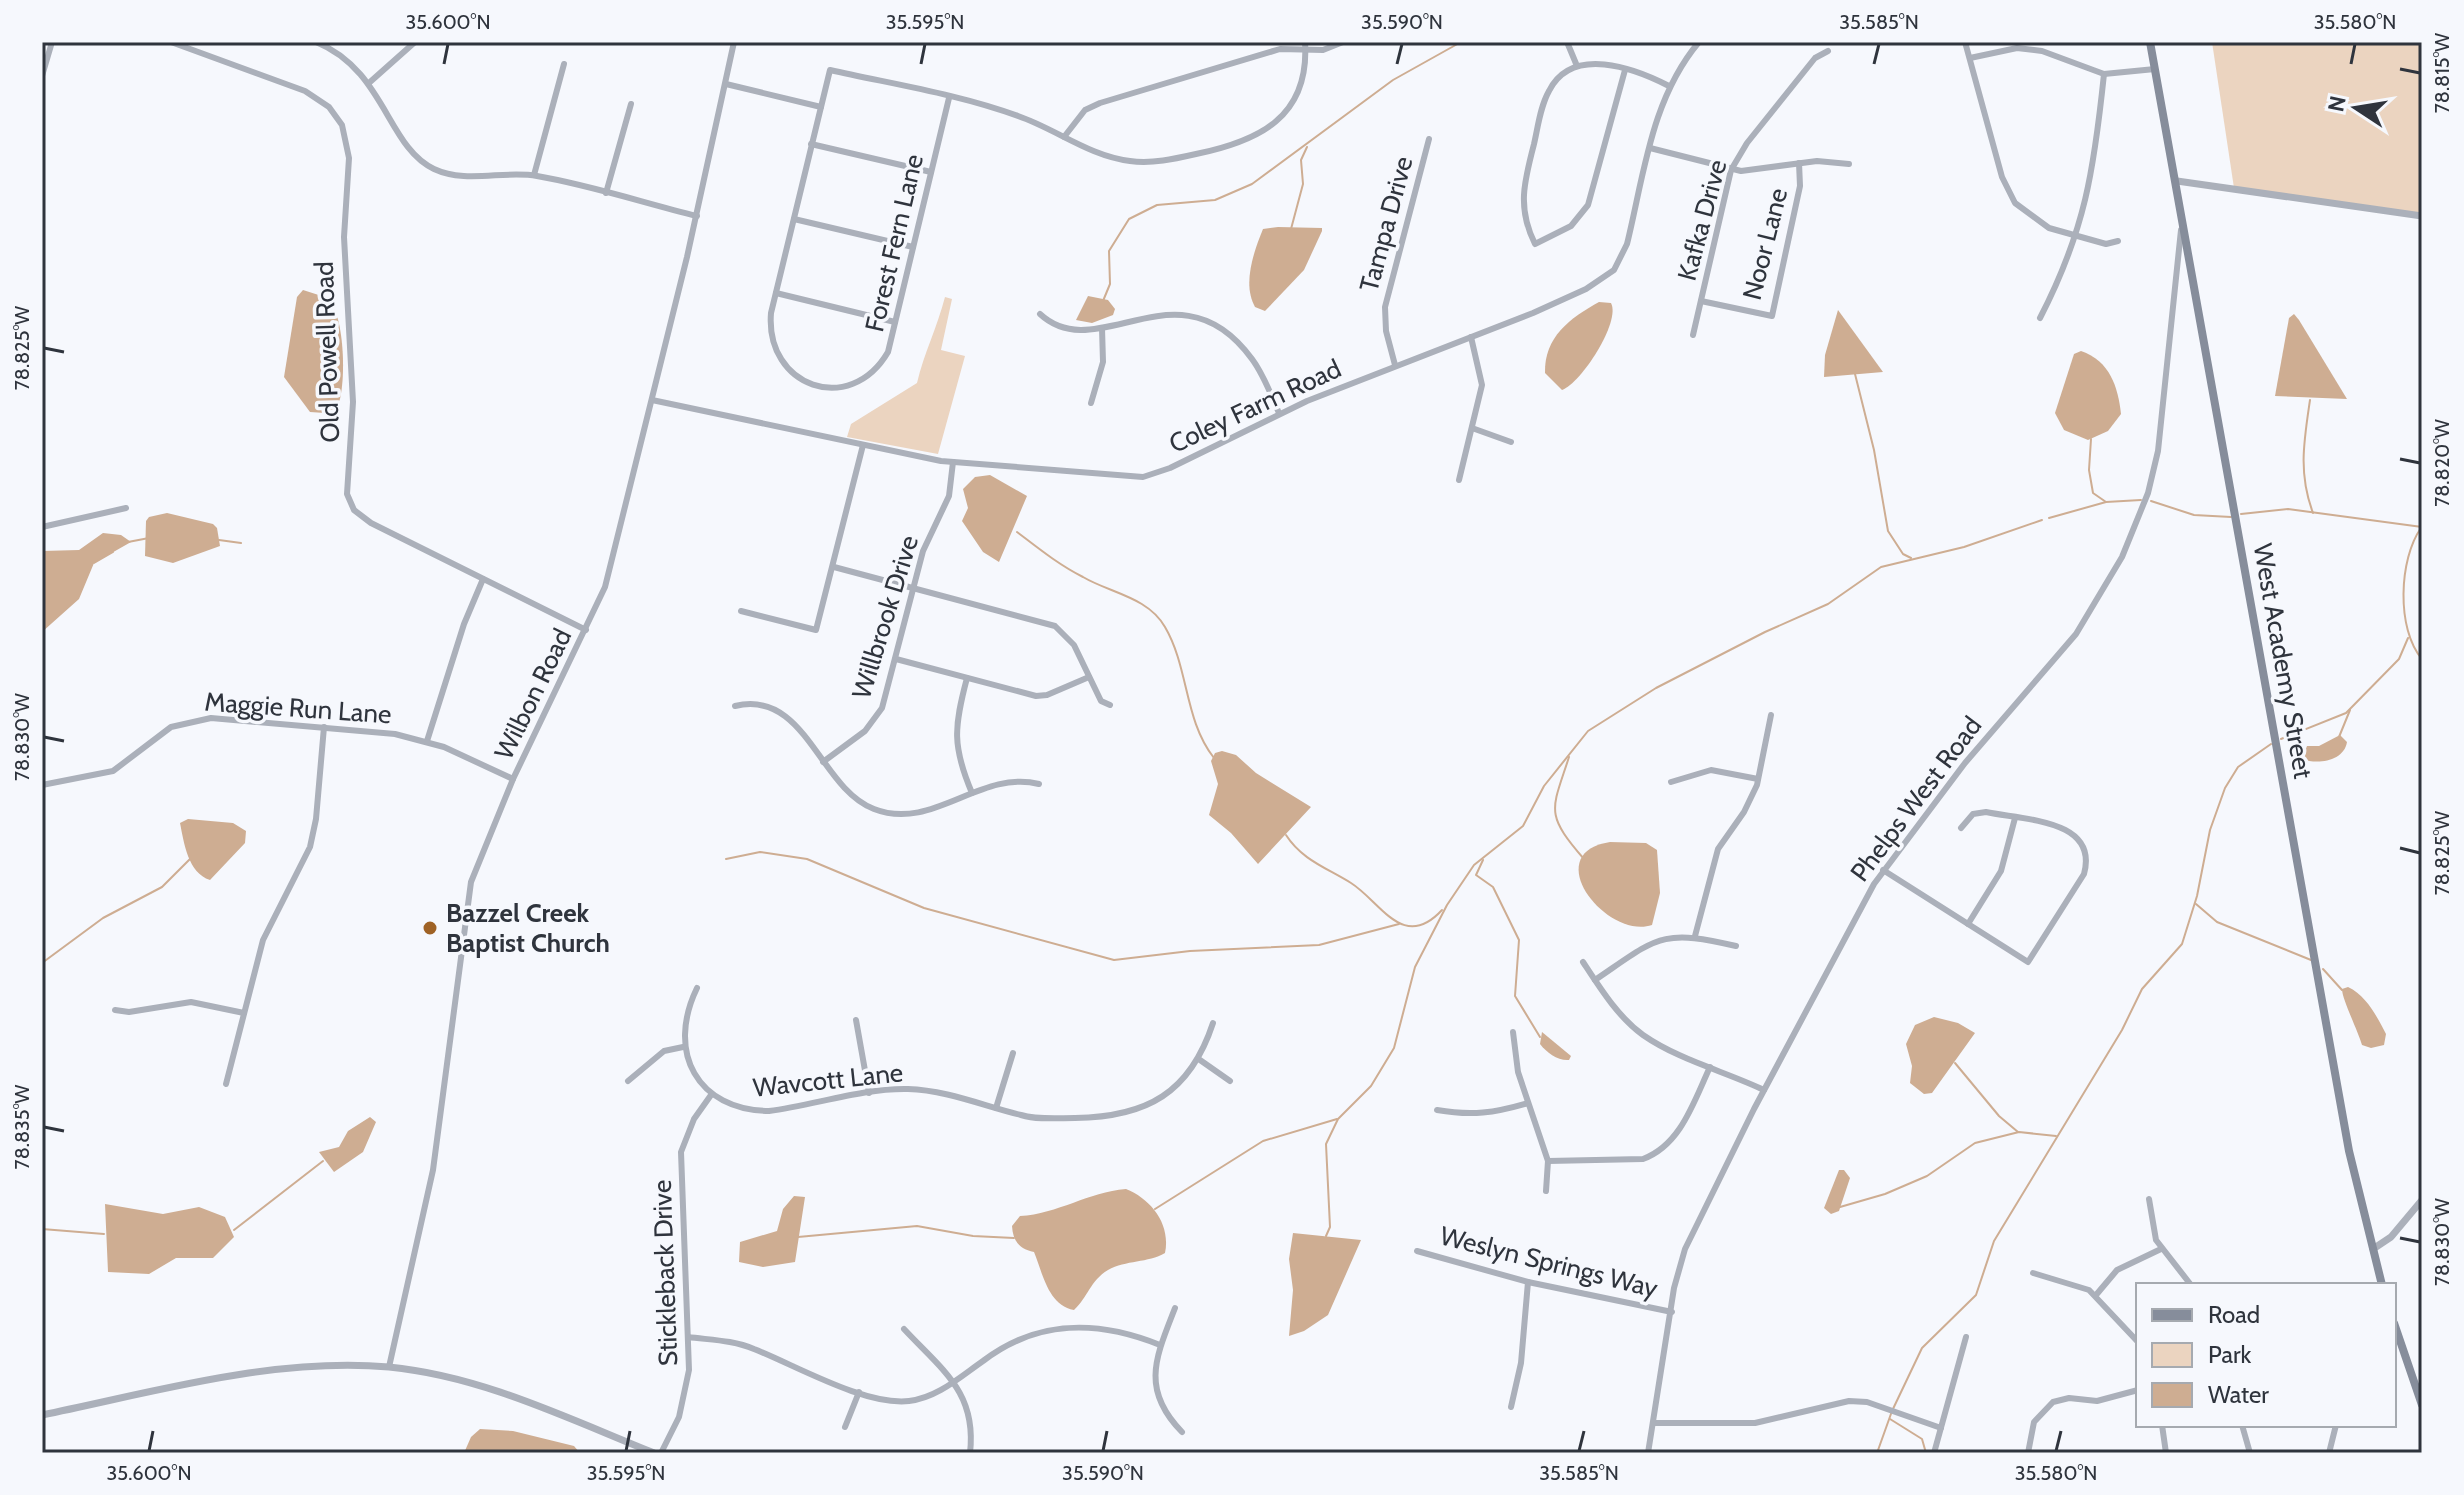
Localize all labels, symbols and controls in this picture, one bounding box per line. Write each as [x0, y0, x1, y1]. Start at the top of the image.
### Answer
text: 35.600°N [406, 10, 490, 34]
text: 35.595°N [886, 10, 964, 34]
text: 35.590°N [1361, 10, 1443, 34]
text: 35.585°N [1839, 10, 1919, 34]
text: 35.580°N [2314, 10, 2396, 34]
text: 78.815°W [2430, 33, 2454, 113]
north arrow [2316, 68, 2396, 148]
text: N [2322, 94, 2352, 114]
street label: Forest Fern Lane [858, 151, 930, 335]
street label: Tampa Drive [1353, 153, 1419, 295]
street label: Kafka Drive [1671, 156, 1733, 284]
street label: Noor Lane [1736, 185, 1794, 303]
street label: Old Powell Road [308, 261, 346, 443]
text: 78.825°W [10, 306, 34, 390]
street label: Coley Farm Road [1164, 352, 1346, 460]
text: 78.820°W [2430, 419, 2454, 507]
street label: Willbrook Drive [845, 532, 925, 702]
street label: West Academy Street [2247, 541, 2319, 781]
street label: Wilbon Road [488, 623, 578, 765]
street label: Maggie Run Lane [203, 686, 393, 730]
text: 78.830°W [10, 693, 34, 781]
street label: Phelps West Road [1844, 710, 1988, 888]
text: 78.825°W [2430, 811, 2454, 895]
place label: Bazzel Creek Baptist Church [446, 897, 610, 959]
marker: Bazzel Creek Baptist Church [421, 919, 439, 937]
street label: Wavcott Lane [751, 1056, 905, 1104]
text: 78.835°W [10, 1085, 34, 1169]
street label: Stickleback Drive [646, 1179, 684, 1367]
text: 78.830°W [2430, 1198, 2454, 1286]
street label: Weslyn Springs Way [1437, 1219, 1661, 1305]
legend [2136, 1283, 2396, 1427]
text: Road [2208, 1300, 2260, 1329]
text: Park [2208, 1340, 2251, 1369]
text: Water [2208, 1380, 2269, 1409]
text: 35.600°N [107, 1461, 191, 1485]
text: 35.595°N [587, 1461, 665, 1485]
text: 35.590°N [1062, 1461, 1144, 1485]
text: 35.585°N [1539, 1461, 1619, 1485]
text: 35.580°N [2015, 1461, 2097, 1485]

